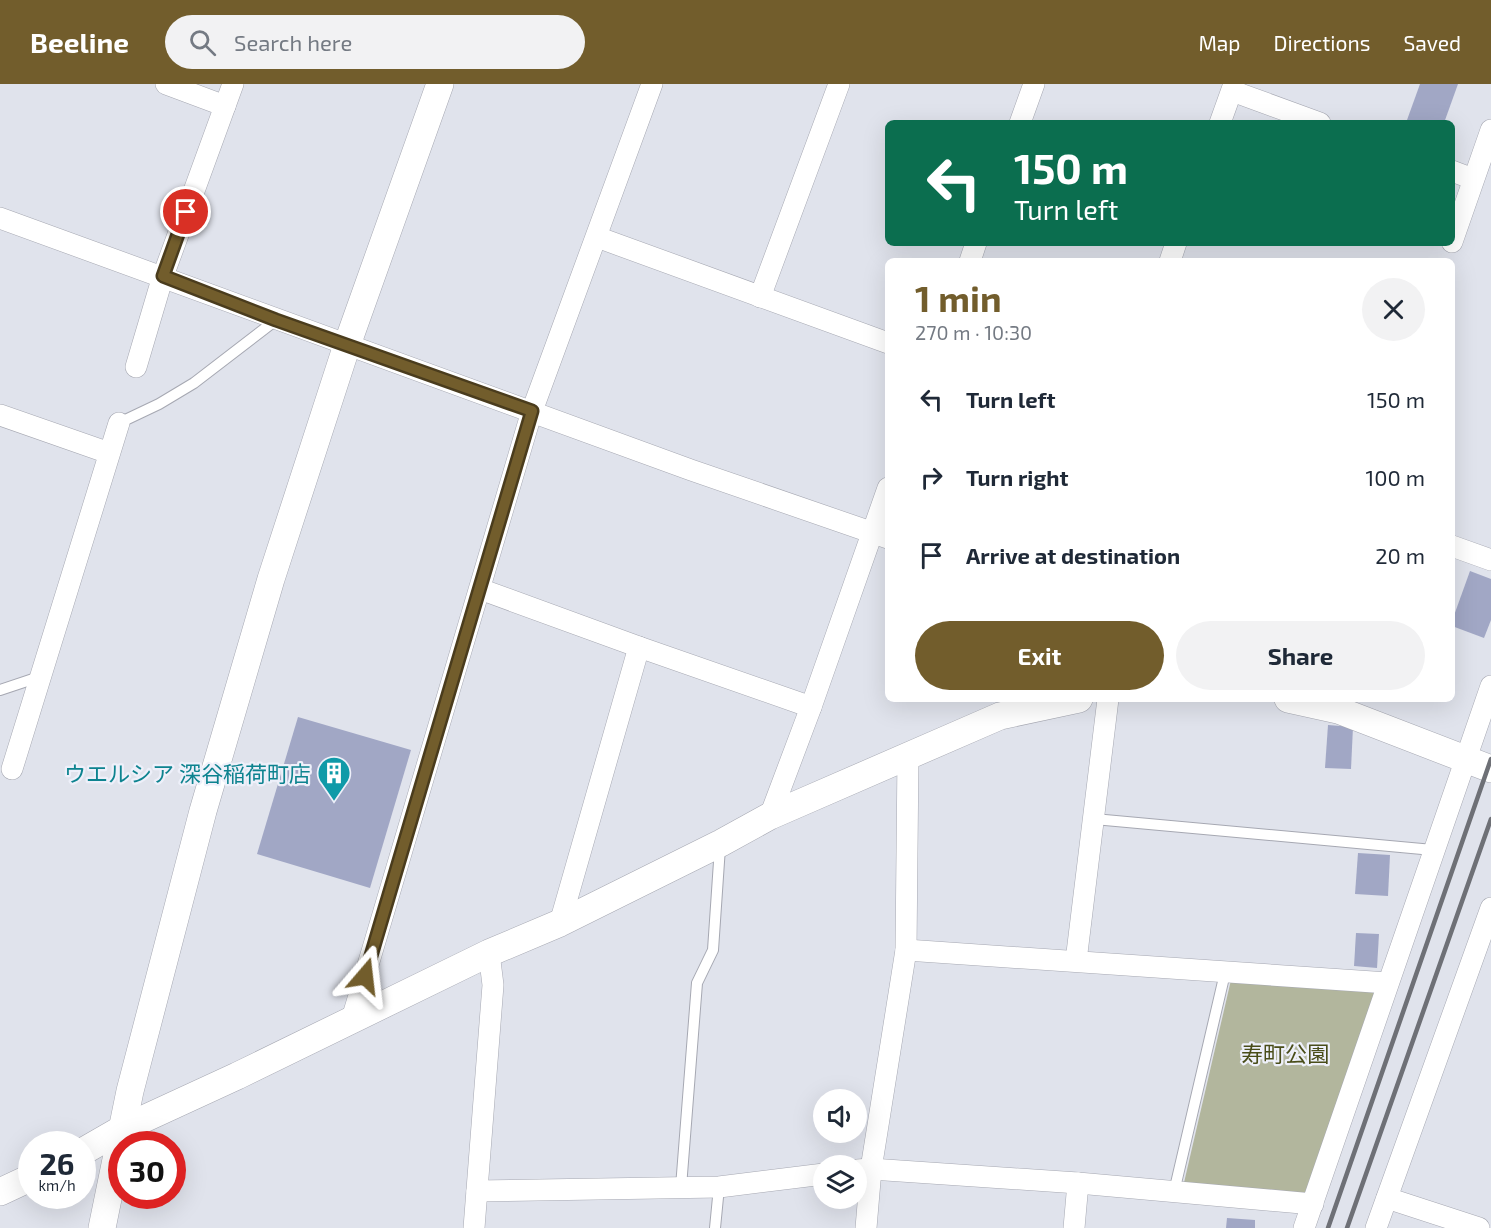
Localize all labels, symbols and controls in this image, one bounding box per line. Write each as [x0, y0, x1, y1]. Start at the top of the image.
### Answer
search box [165, 15, 585, 69]
text: Beeline [30, 25, 129, 59]
icon: search [186, 26, 219, 59]
text: Search here [234, 29, 352, 55]
text: Map [1198, 30, 1241, 55]
text: Directions [1274, 30, 1370, 55]
text: Saved [1403, 30, 1461, 55]
text: 150 m [1014, 142, 1128, 192]
icon: left [915, 144, 993, 222]
pin [160, 186, 211, 237]
text: Turn left [1014, 193, 1118, 225]
icon: arrive [169, 195, 202, 228]
text: 1 min [915, 276, 1002, 319]
button: close [1362, 278, 1425, 341]
text: 270 m · 10:30 [915, 320, 1032, 344]
icon: left [915, 383, 948, 416]
text: Turn left [966, 386, 1055, 412]
text: 150 m [1367, 386, 1425, 412]
icon: right [915, 461, 948, 494]
text: Turn right [966, 464, 1068, 490]
text: 100 m [1366, 464, 1425, 490]
icon: arrive [915, 539, 948, 572]
text: Arrive at destination [966, 542, 1180, 568]
text: 20 m [1375, 542, 1425, 568]
button: Exit [915, 621, 1164, 690]
button: Share [1176, 621, 1425, 690]
building icon: ウエルシア 深谷稲荷町店 [316, 755, 352, 802]
place label: ウエルシア 深谷稲荷町店 [64, 760, 311, 786]
position arrow [333, 944, 397, 1008]
park label: 寿町公園 [1241, 1040, 1329, 1066]
map controls [813, 1089, 867, 1209]
button: sound [813, 1089, 867, 1143]
speed limit sign: 30 [108, 1131, 186, 1209]
text: 26 [39, 1145, 75, 1181]
button: layers [813, 1155, 867, 1209]
text: km/h [38, 1176, 76, 1194]

